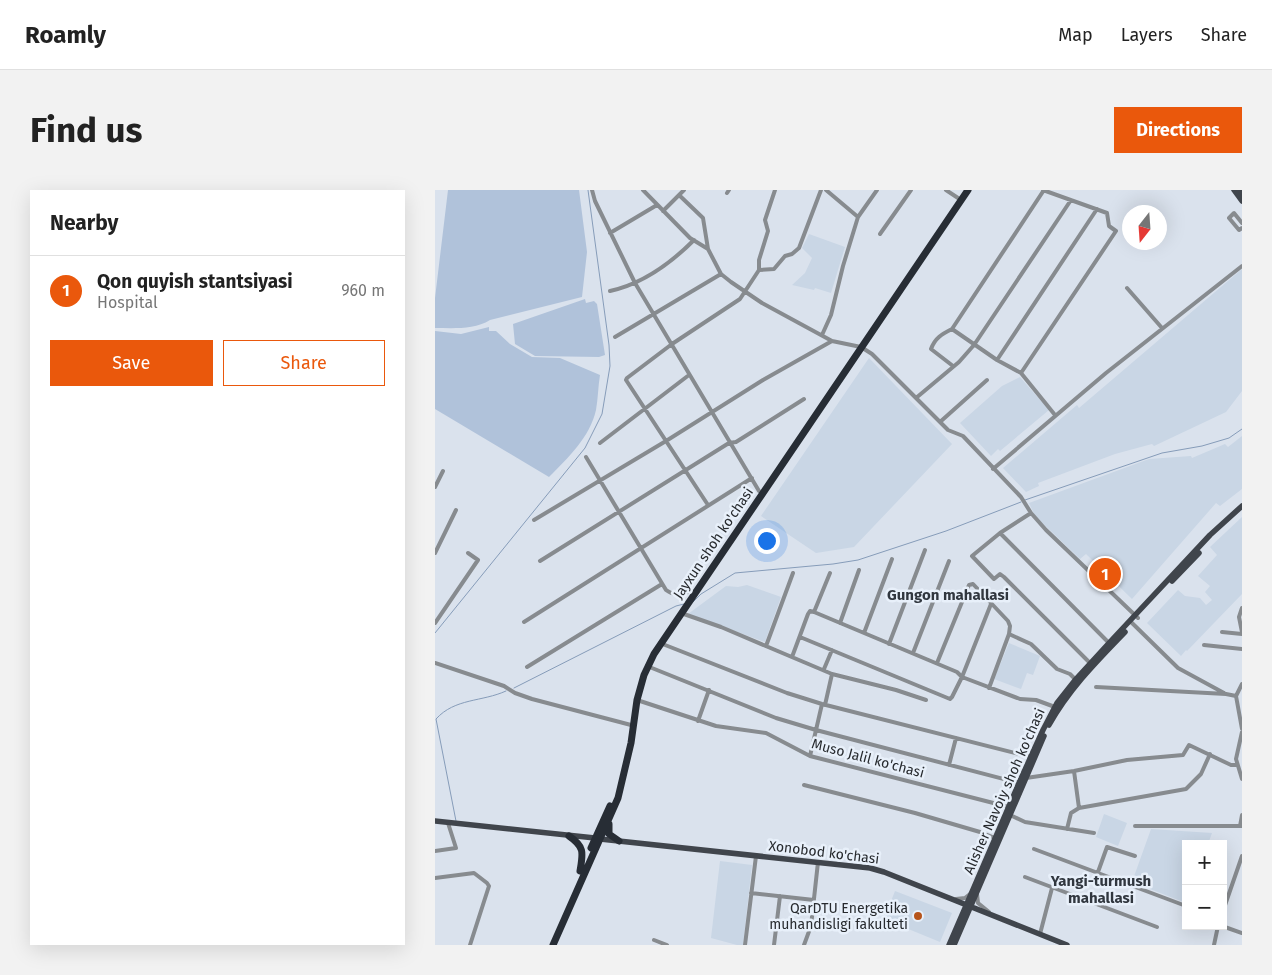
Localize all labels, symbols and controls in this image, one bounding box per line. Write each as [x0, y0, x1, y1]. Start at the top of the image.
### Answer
text: Roamly [25, 21, 106, 49]
text: Map [1058, 24, 1093, 46]
text: Layers [1121, 24, 1173, 46]
text: Share [1201, 24, 1247, 46]
button: Directions [1114, 107, 1242, 153]
text: Find us [30, 109, 142, 151]
north arrow [1122, 205, 1167, 250]
text: Nearby [50, 210, 118, 236]
text: Qon quyish stantsiyasi [97, 270, 293, 293]
text: 1 [62, 281, 70, 300]
text: 960 m [341, 281, 385, 300]
text: Hospital [97, 293, 158, 312]
button: Save [50, 340, 213, 386]
button: Share [223, 340, 385, 386]
street label: Jayxun shoh ko'chasi [670, 484, 757, 602]
your location [754, 528, 780, 554]
pin: 1 [1089, 555, 1121, 593]
district label: Gungon mahallasi [887, 586, 1009, 604]
street label: Alisher Navoiy shoh ko'chasi [960, 706, 1049, 877]
street label: Muso Jalil ko'chasi [810, 735, 926, 782]
street label: Xonobod ko'chasi [768, 837, 880, 868]
map controls [1182, 840, 1227, 930]
button: + [1182, 840, 1227, 885]
district label: Yangi-turmush mahallasi [1050, 872, 1151, 907]
button: − [1182, 885, 1227, 930]
place label: QarDTU Energetika muhandisligi fakulteti [769, 900, 908, 933]
marker: QarDTU Energetika muhandisligi fakulteti [912, 910, 924, 922]

